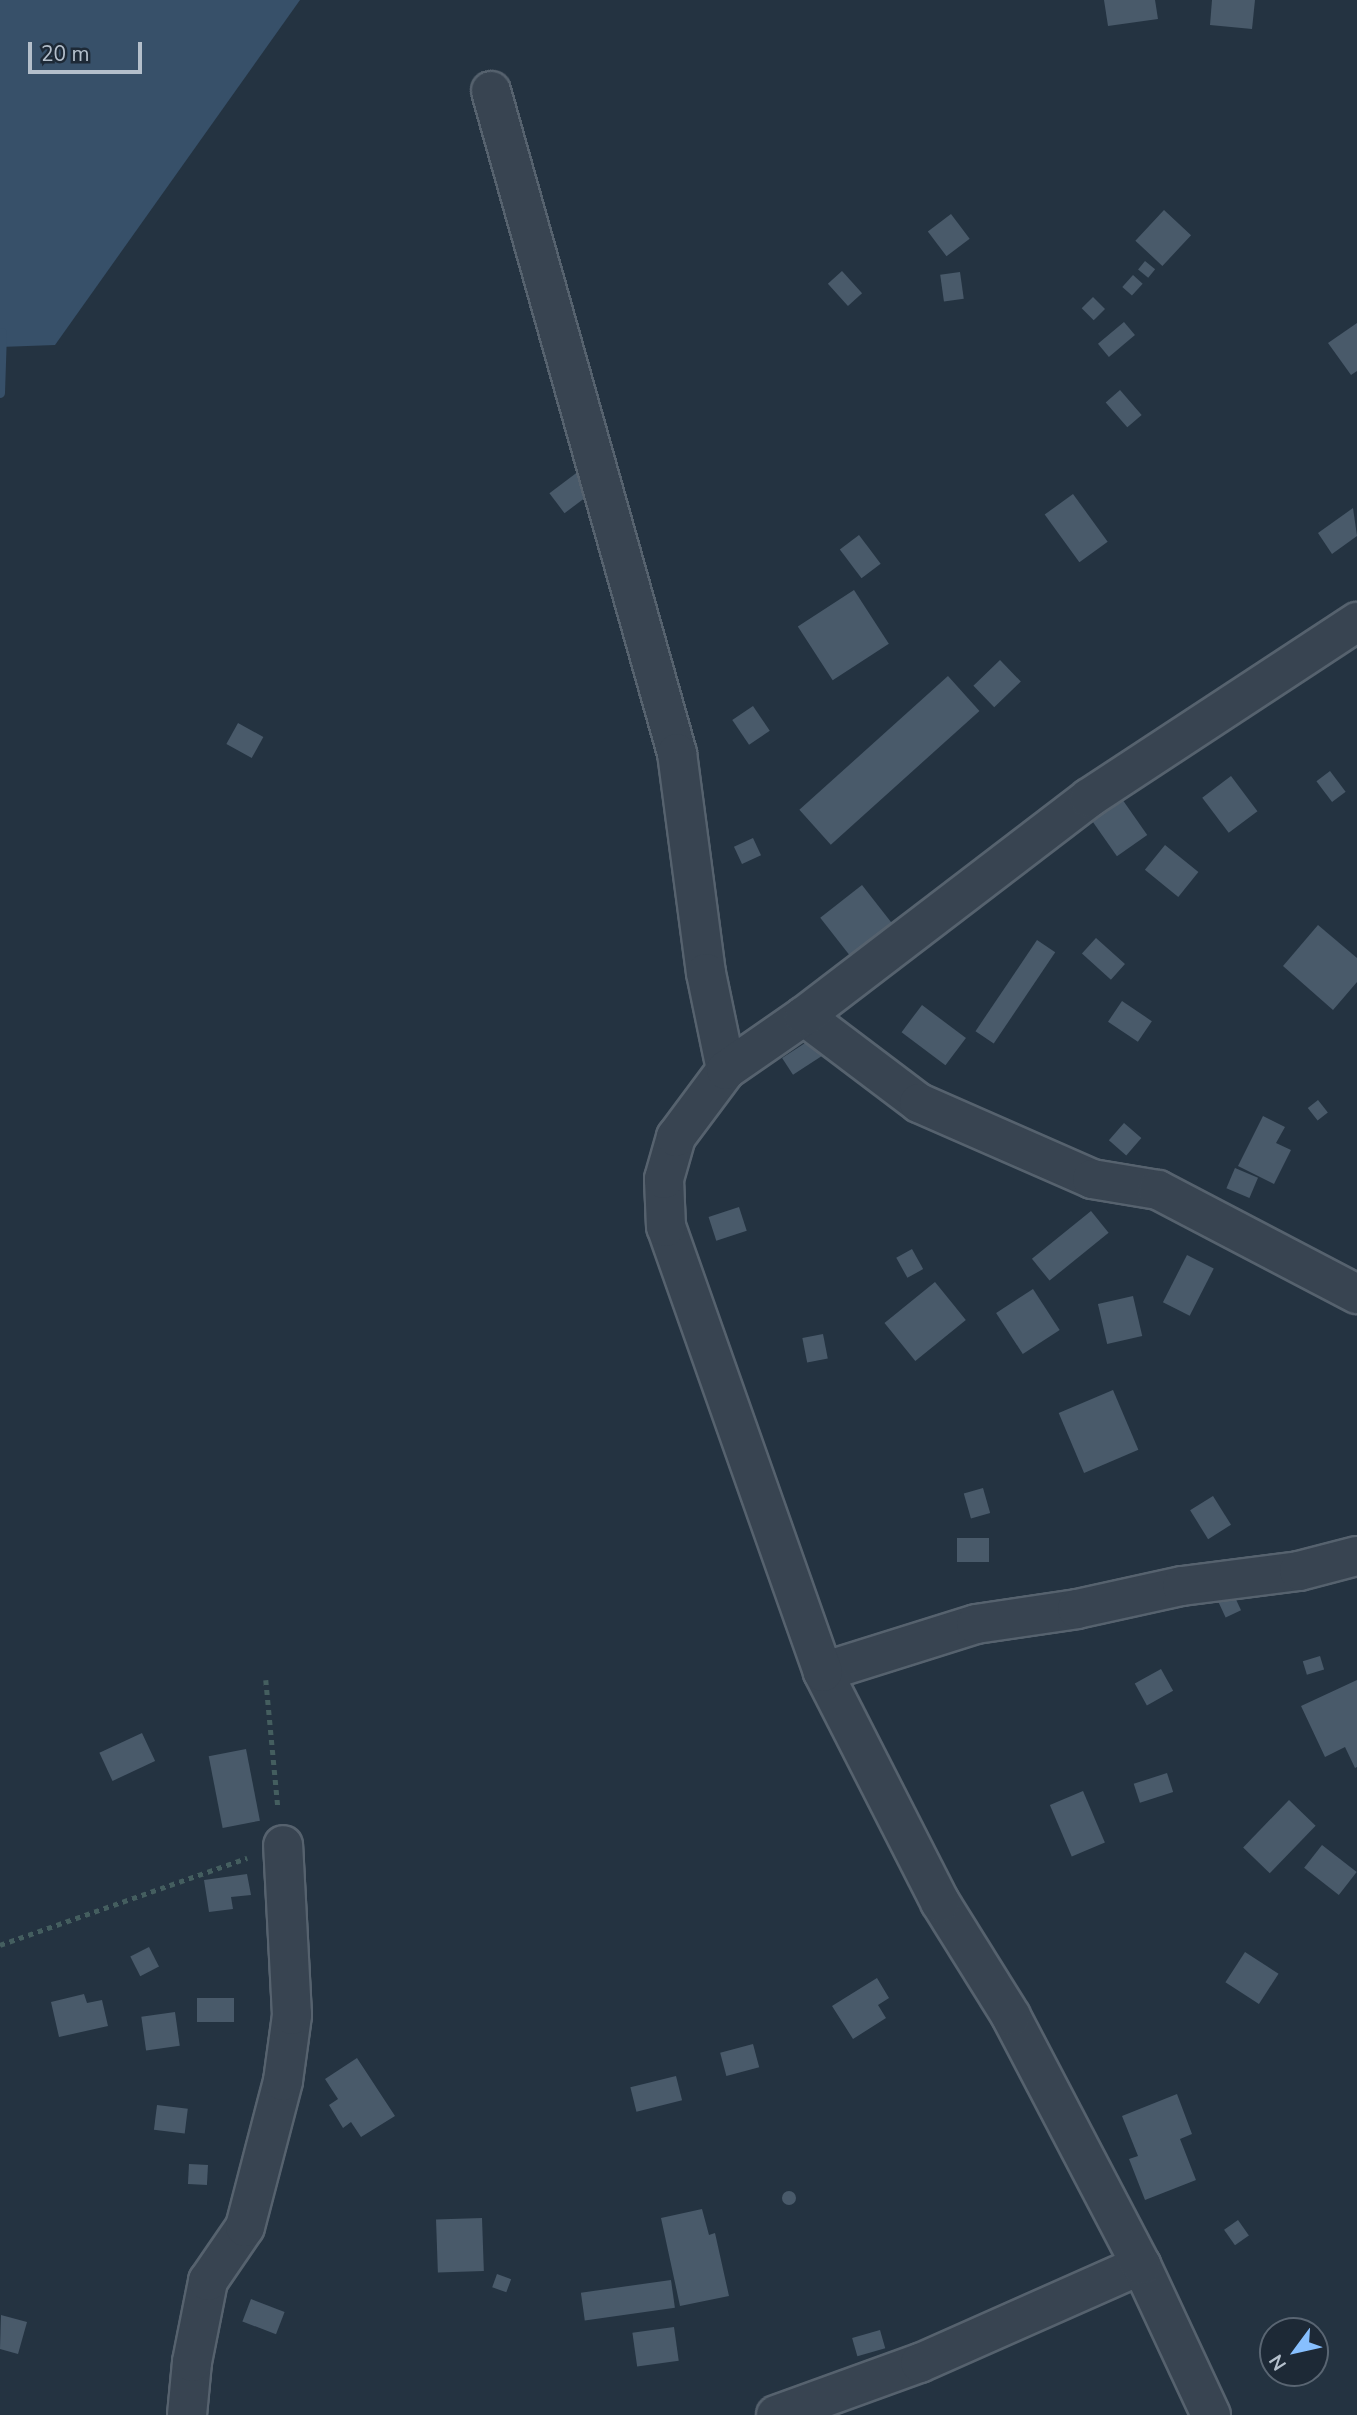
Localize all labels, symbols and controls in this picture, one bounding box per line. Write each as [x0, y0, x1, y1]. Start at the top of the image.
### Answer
scale bar [32, 28, 145, 72]
text: 20 m [41, 40, 90, 68]
north arrow [1259, 2317, 1329, 2387]
text: N [1263, 2349, 1293, 2375]

